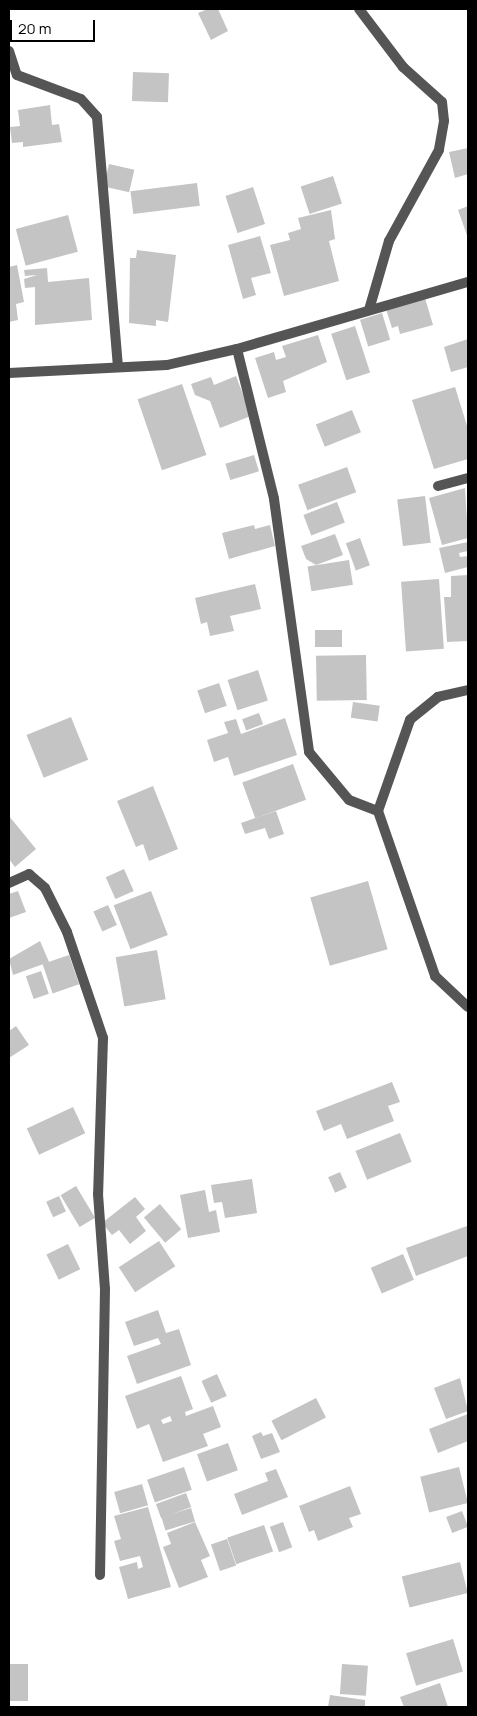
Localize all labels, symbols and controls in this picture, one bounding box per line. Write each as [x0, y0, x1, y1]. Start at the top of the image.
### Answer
scale bar [12, 10, 98, 42]
text: 20 m [18, 18, 51, 39]

